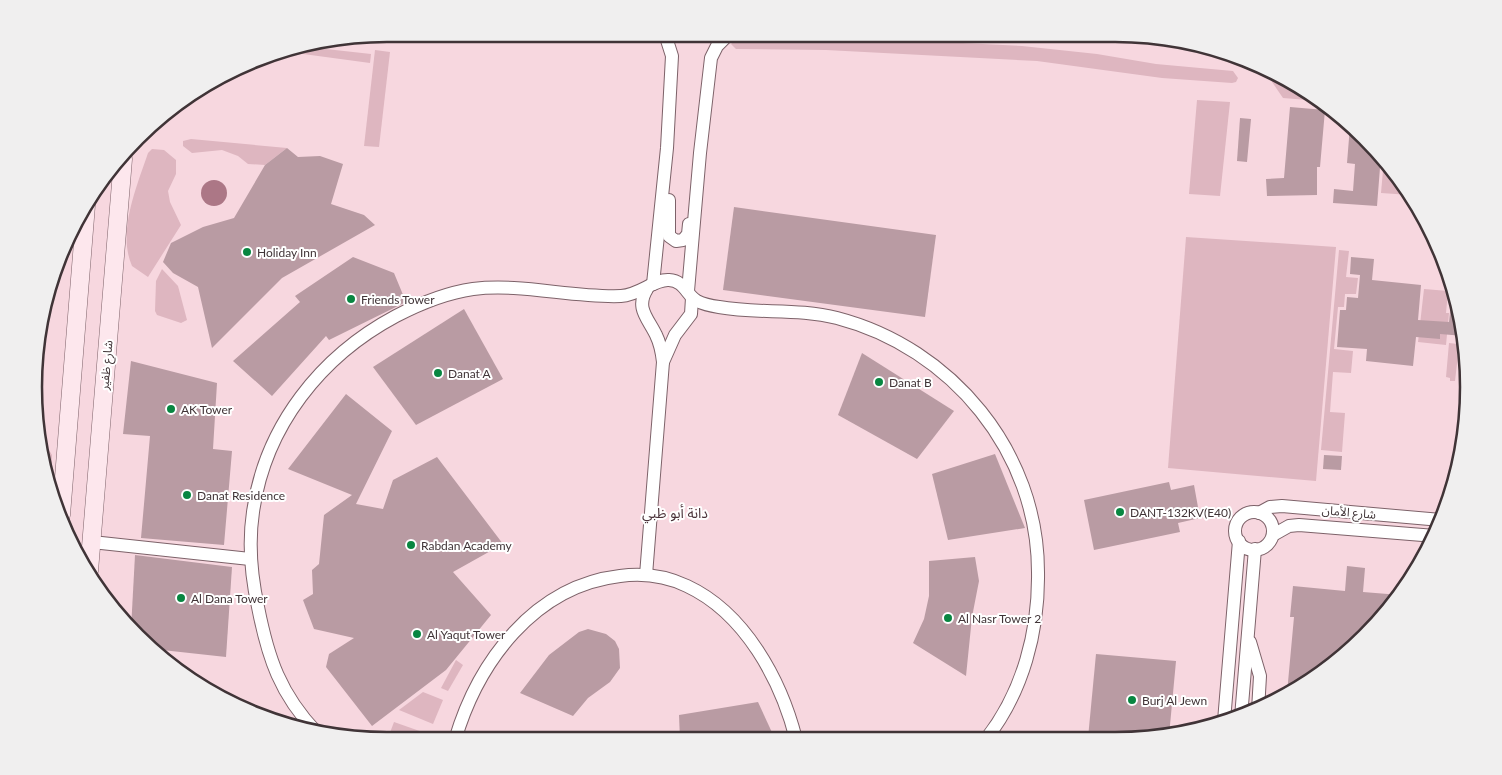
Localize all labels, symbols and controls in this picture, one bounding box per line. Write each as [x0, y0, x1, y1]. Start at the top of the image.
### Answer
place label: Holiday Inn [257, 245, 317, 260]
marker: Holiday Inn [241, 246, 253, 258]
place label: Friends Tower [361, 292, 435, 307]
marker: Friends Tower [345, 293, 357, 305]
street label: شارع ظفير [96, 340, 118, 392]
place label: Danat A [448, 366, 491, 381]
marker: Danat A [432, 367, 444, 379]
place label: Danat B [889, 375, 932, 390]
marker: Danat B [873, 376, 885, 388]
place label: AK Tower [181, 402, 233, 417]
marker: AK Tower [165, 403, 177, 415]
place label: Danat Residence [197, 488, 285, 503]
marker: Danat Residence [181, 489, 193, 501]
street label: شارع الأمان [1321, 502, 1377, 524]
district label: دانة أبو ظبي [642, 504, 708, 524]
place label: DANT-132KV(E40) [1130, 505, 1231, 520]
marker: DANT-132KV(E40) [1114, 506, 1126, 518]
place label: Rabdan Academy [421, 538, 513, 553]
marker: Rabdan Academy [405, 539, 417, 551]
place label: Al Dana Tower [191, 591, 268, 606]
marker: Al Dana Tower [175, 592, 187, 604]
place label: Al Nasr Tower 2 [958, 611, 1041, 626]
marker: Al Nasr Tower 2 [942, 612, 954, 624]
place label: Al Yaqut Tower [427, 627, 506, 642]
marker: Al Yaqut Tower [411, 628, 423, 640]
place label: Burj Al Jewn [1142, 693, 1207, 708]
marker: Burj Al Jewn [1126, 694, 1138, 706]

